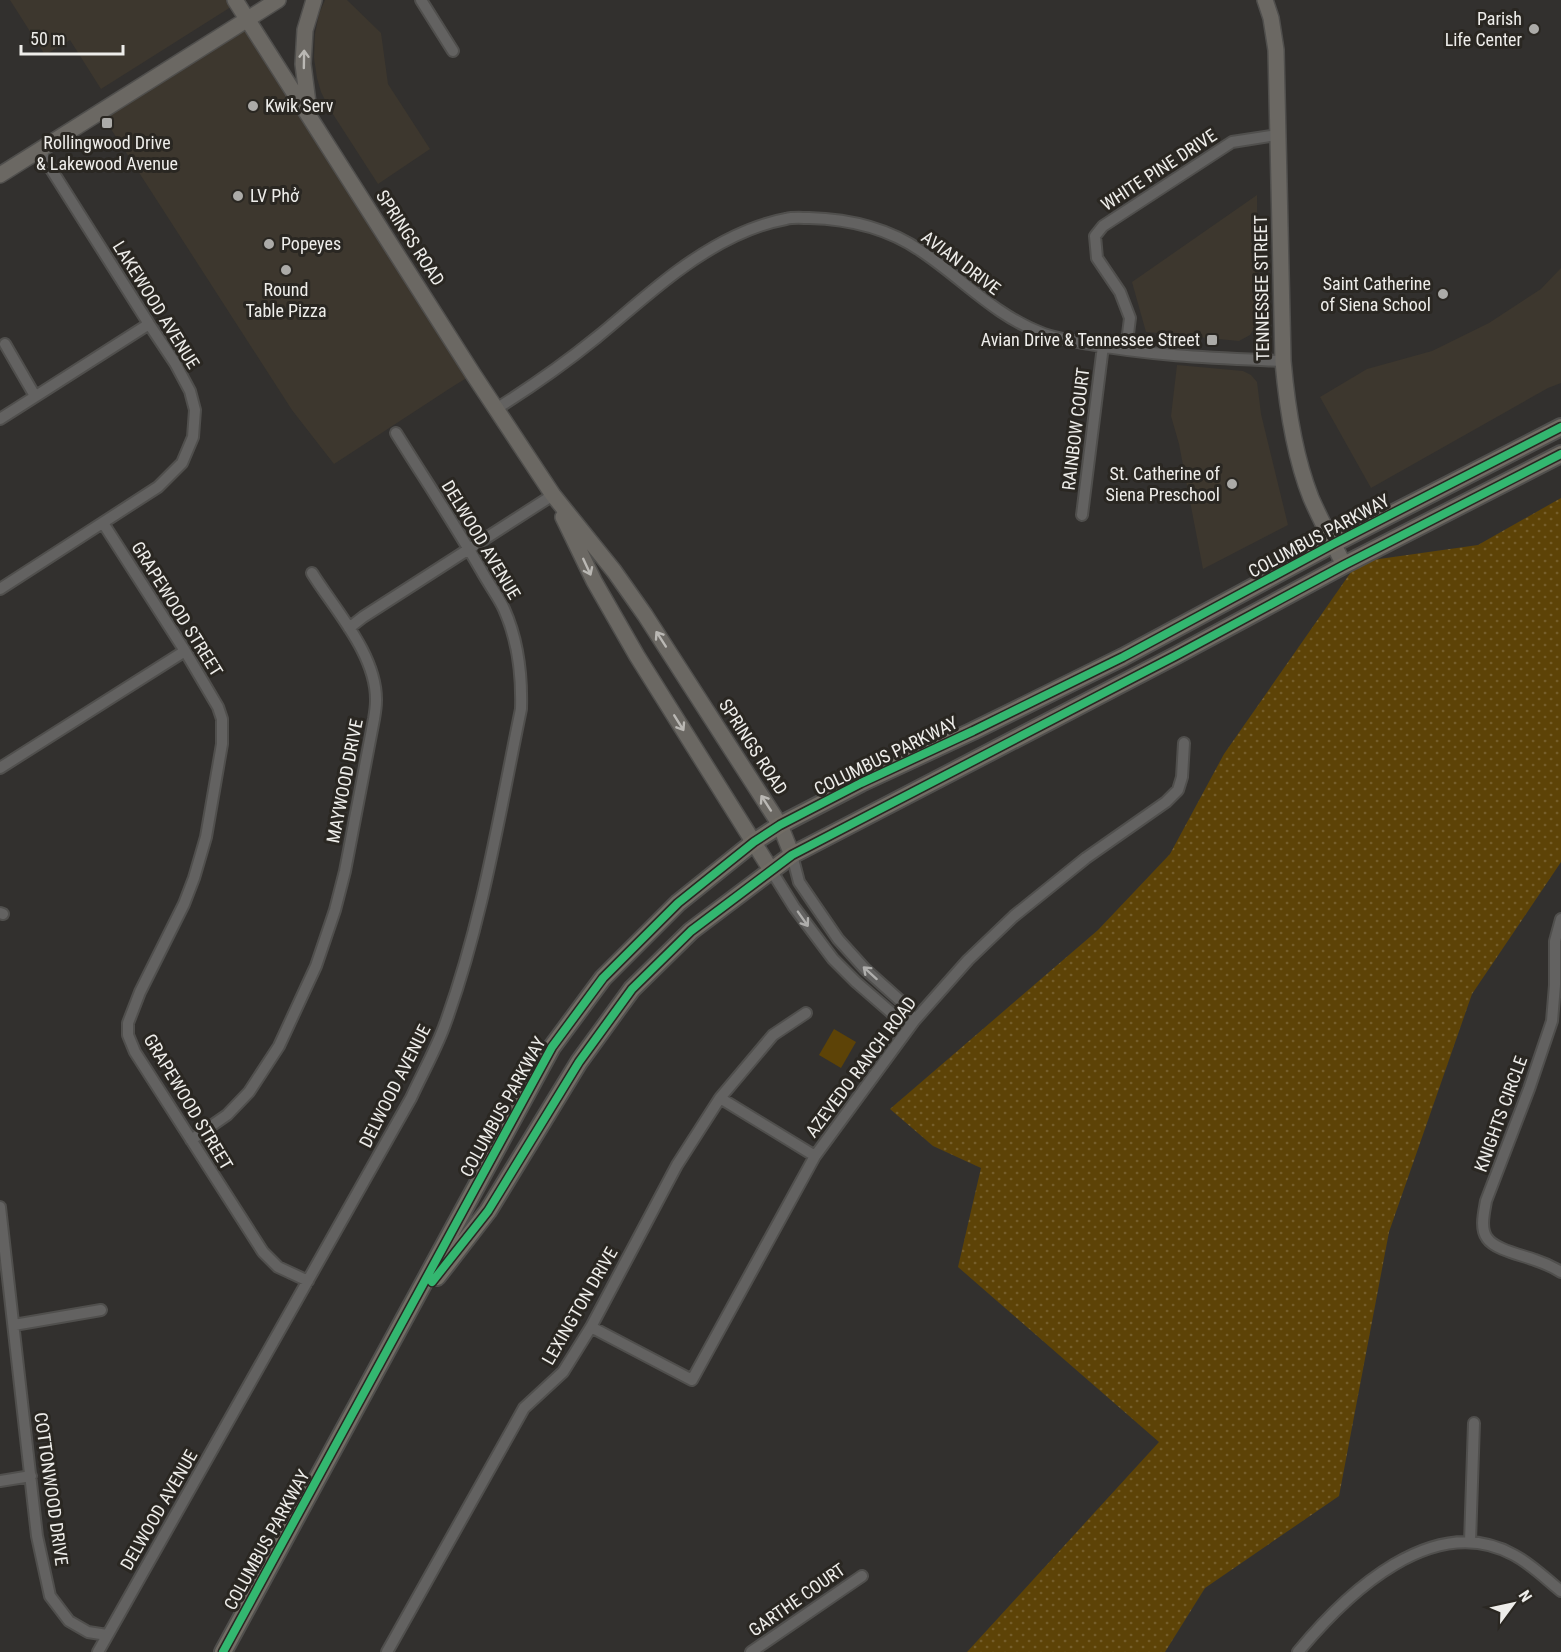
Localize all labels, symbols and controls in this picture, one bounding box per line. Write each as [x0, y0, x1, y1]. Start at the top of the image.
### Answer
place label: Parish Life Center [1445, 8, 1523, 50]
scale bar [21, 18, 123, 56]
marker: Parish Life Center [1527, 22, 1541, 36]
text: 50 m [30, 28, 65, 49]
one-way arrow [298, 50, 310, 70]
place label: Kwik Serv [265, 95, 334, 116]
marker: Kwik Serv [246, 99, 260, 113]
marker: Rollingwood Drive & Lakewood Avenue [100, 116, 114, 130]
street label: WHITE PINE DRIVE [1097, 124, 1221, 215]
place label: Rollingwood Drive & Lakewood Avenue [36, 132, 178, 174]
place label: LV Phở [250, 185, 300, 206]
street label: SPRINGS ROAD [372, 186, 449, 289]
marker: LV Phở [231, 189, 245, 203]
street label: TENNESSEE STREET [1250, 215, 1273, 361]
street label: AVIAN DRIVE [918, 226, 1005, 299]
place label: Popeyes [281, 233, 341, 254]
street label: LAKEWOOD AVENUE [109, 237, 204, 372]
marker: Popeyes [262, 237, 276, 251]
marker: Round Table Pizza [279, 263, 293, 277]
place label: Saint Catherine of Siena School [1320, 273, 1431, 315]
place label: Round Table Pizza [245, 279, 327, 321]
marker: Saint Catherine of Siena School [1436, 287, 1450, 301]
place label: Avian Drive & Tennessee Street [981, 329, 1200, 350]
marker: Avian Drive & Tennessee Street [1205, 333, 1219, 347]
street label: RAINBOW COURT [1058, 366, 1093, 491]
place label: St. Catherine of Siena Preschool [1105, 463, 1220, 505]
street label: DELWOOD AVENUE [438, 476, 525, 603]
marker: St. Catherine of Siena Preschool [1225, 477, 1239, 491]
street label: COLUMBUS PARKWAY [1244, 489, 1394, 582]
street label: GRAPEWOOD STREET [127, 537, 227, 680]
one-way arrow [581, 558, 593, 576]
one-way arrow [654, 631, 666, 648]
street label: SPRINGS ROAD [715, 695, 792, 798]
street label: COLUMBUS PARKWAY [811, 711, 961, 799]
one-way arrow [674, 714, 686, 731]
street label: MAYWOOD DRIVE [322, 717, 367, 845]
one-way arrow [759, 795, 771, 812]
one-way arrow [796, 910, 809, 926]
one-way arrow [862, 966, 877, 980]
street label: AZEVEDO RANCH ROAD [801, 992, 920, 1141]
street label: DELWOOD AVENUE [355, 1021, 435, 1151]
street label: GRAPEWOOD STREET [140, 1030, 237, 1174]
street label: COLUMBUS PARKWAY [455, 1033, 550, 1181]
street label: KNIGHTS CIRCLE [1470, 1053, 1531, 1175]
street label: LEXINGTON DRIVE [537, 1243, 622, 1368]
street label: COTTONWOOD DRIVE [30, 1411, 73, 1567]
street label: DELWOOD AVENUE [116, 1446, 201, 1574]
street label: COLUMBUS PARKWAY [219, 1466, 314, 1614]
street label: GARTHE COURT [744, 1559, 849, 1641]
north arrow [1483, 1574, 1543, 1634]
text: N [1515, 1587, 1536, 1605]

